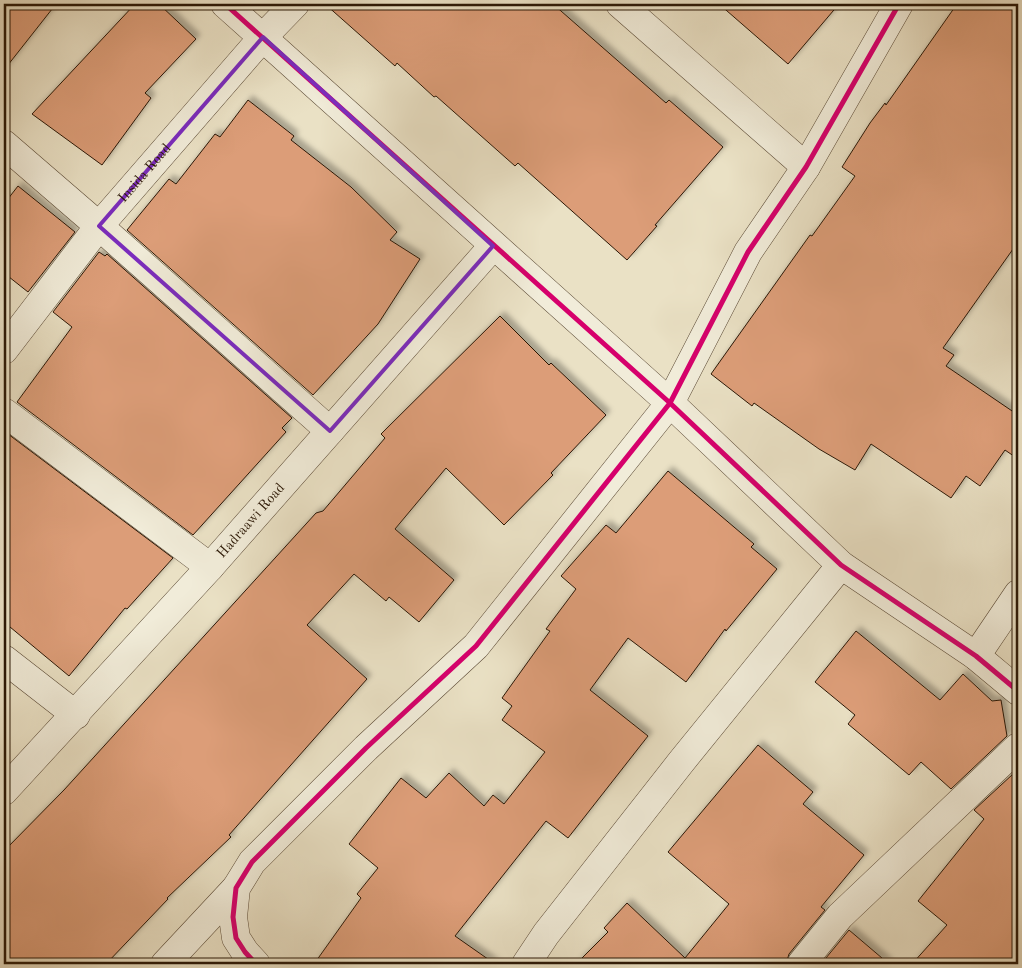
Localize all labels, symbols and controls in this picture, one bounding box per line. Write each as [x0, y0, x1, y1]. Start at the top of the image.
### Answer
street label: Insida Road [116, 141, 174, 205]
street label: Hadraawi Road [214, 481, 287, 561]

